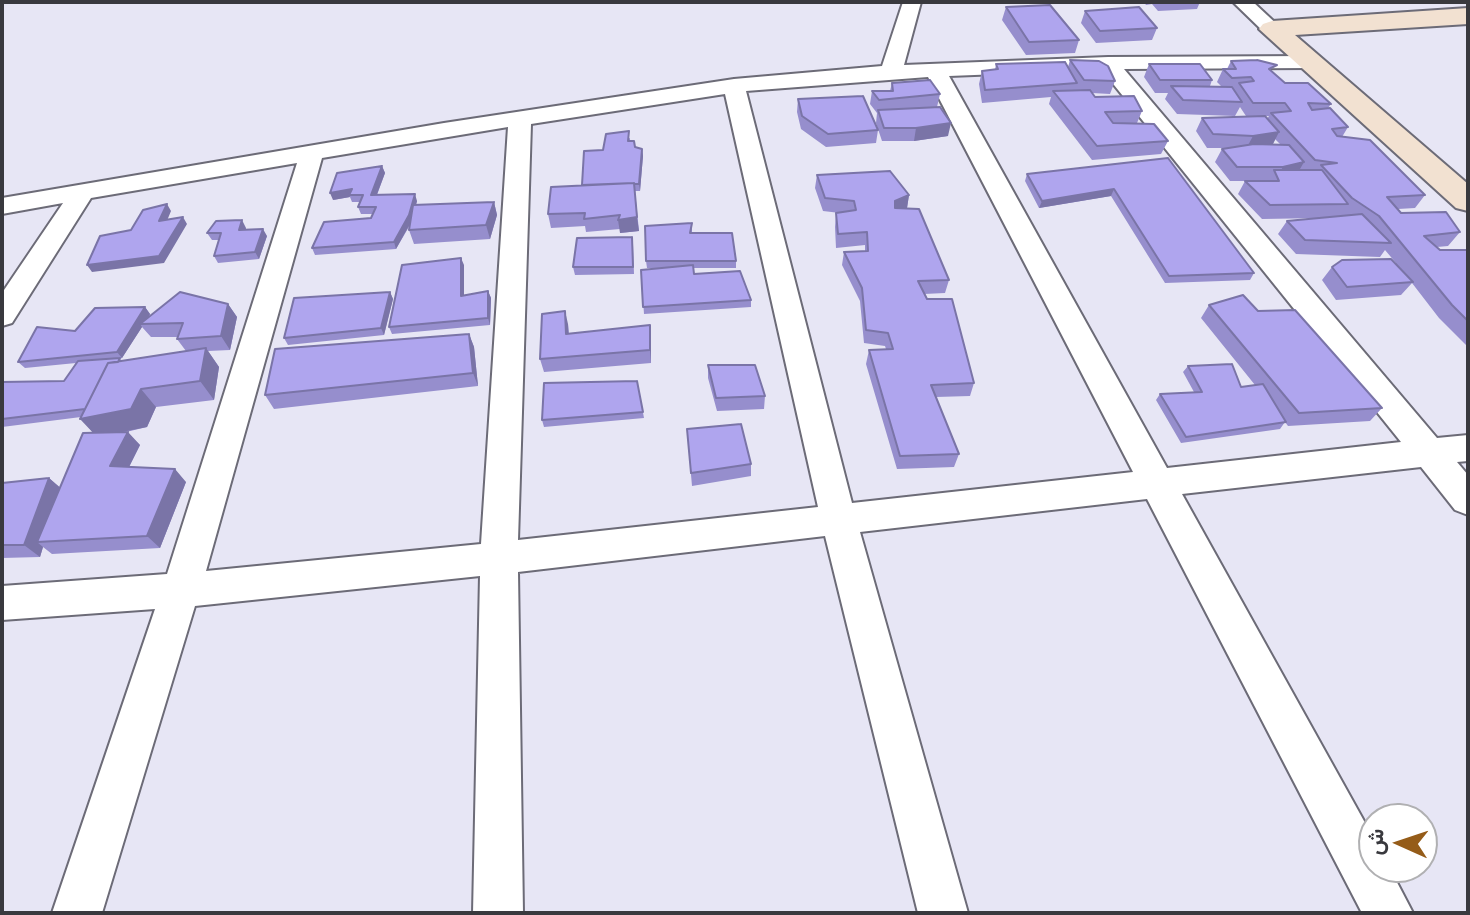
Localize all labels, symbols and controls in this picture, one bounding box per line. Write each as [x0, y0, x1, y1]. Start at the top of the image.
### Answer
north arrow [1358, 803, 1438, 883]
text: ش [1361, 828, 1390, 856]

